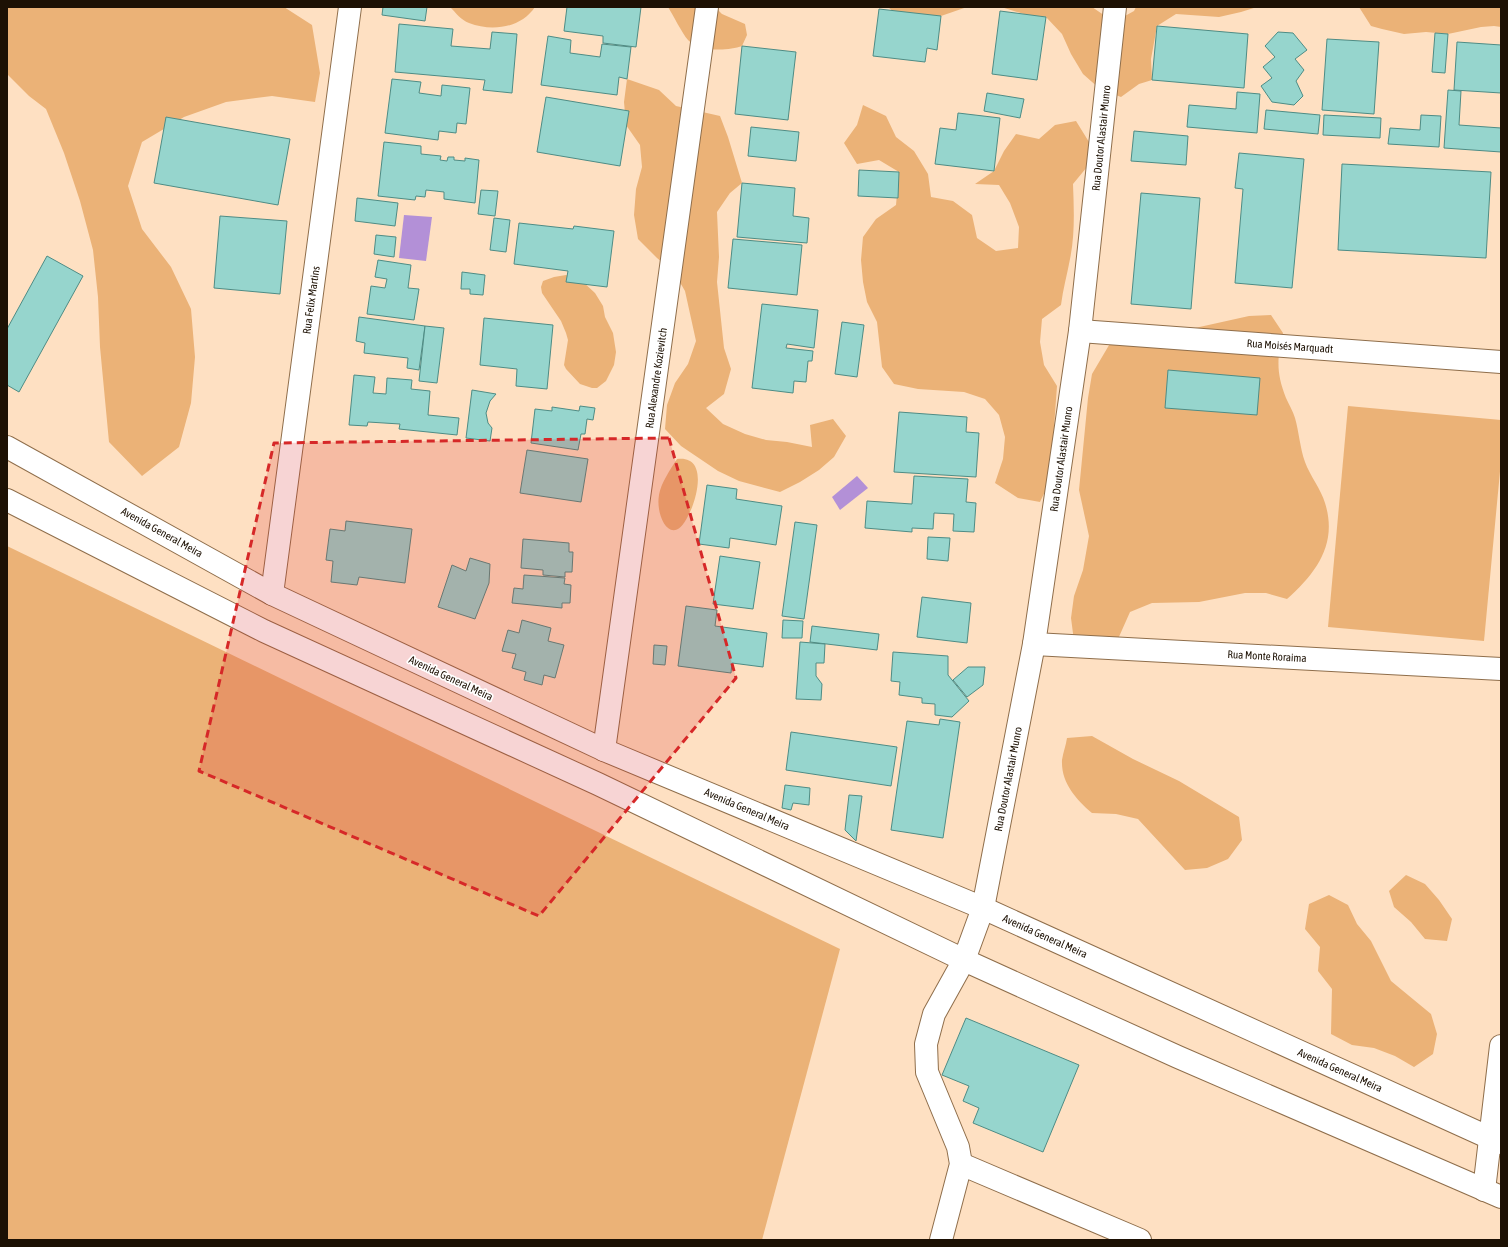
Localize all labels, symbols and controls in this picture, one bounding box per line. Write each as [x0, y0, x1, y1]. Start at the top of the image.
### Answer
street label: Rua Doutor Alastair Munro [1089, 84, 1113, 192]
street label: Rua Felix Martins [300, 265, 322, 335]
street label: Rua Alexandre Kozievitch [643, 327, 669, 429]
street label: Rua Moisés Marquadt [1246, 337, 1334, 355]
street label: Rua Doutor Alastair Munro [1048, 406, 1074, 512]
street label: Avenida General Meira [119, 505, 205, 559]
street label: Rua Monte Roraima [1227, 648, 1307, 664]
street label: Avenida General Meira [407, 653, 495, 703]
street label: Rua Doutor Alastair Munro [992, 726, 1024, 832]
street label: Avenida General Meira [703, 786, 791, 832]
street label: Avenida General Meira [1001, 912, 1089, 960]
street label: Avenida General Meira [1296, 1046, 1384, 1094]

